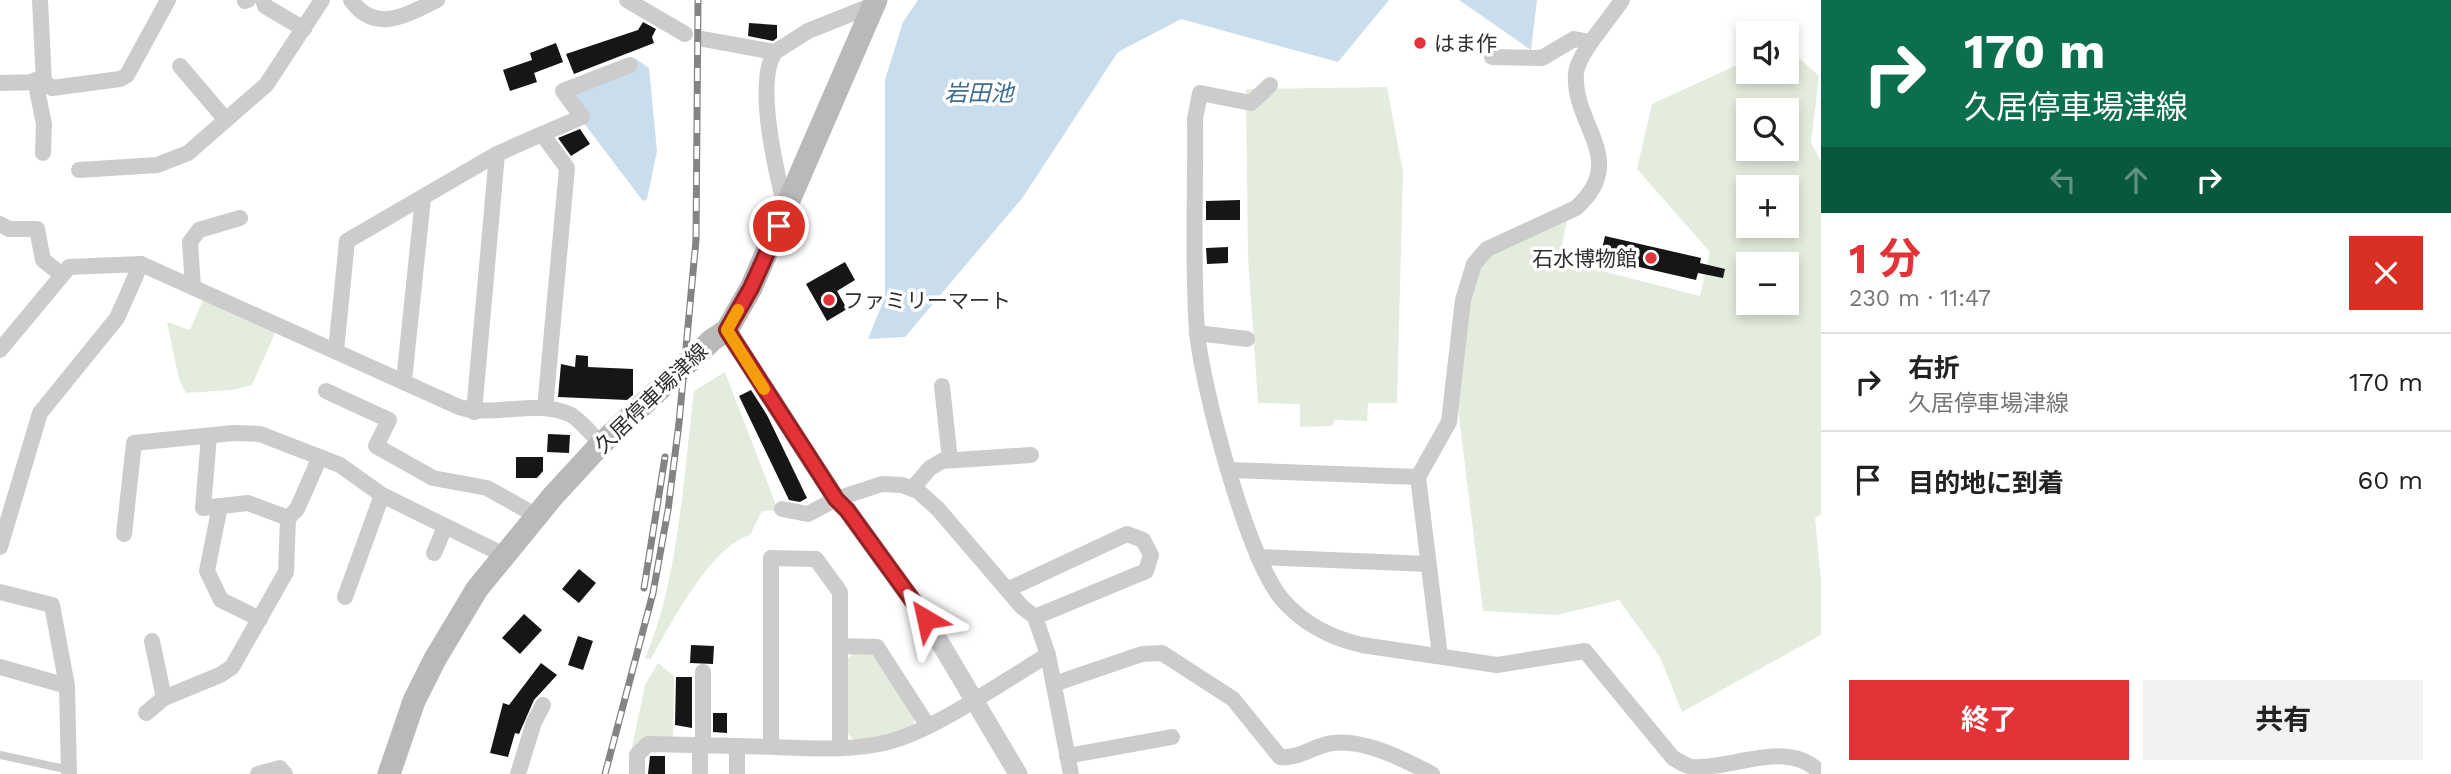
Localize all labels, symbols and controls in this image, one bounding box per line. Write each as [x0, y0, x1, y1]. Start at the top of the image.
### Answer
map controls [1736, 21, 1799, 315]
button: sound [1736, 21, 1799, 84]
text: 170 m [1964, 22, 2105, 80]
icon: right [1849, 28, 1940, 119]
place label: はま作 [1434, 31, 1497, 56]
marker: はま作 [1412, 35, 1428, 51]
water label: 岩田池 [945, 80, 1016, 107]
text: 久居停車場津線 [1964, 88, 2188, 126]
button: search [1736, 98, 1799, 161]
icon: left [2044, 161, 2082, 199]
icon: ahead [2117, 161, 2155, 199]
icon: right [2190, 161, 2228, 199]
button: + [1736, 175, 1799, 238]
pin [749, 196, 809, 256]
icon: arrive [760, 207, 798, 245]
text: 1 分 [1849, 234, 1921, 283]
button: close [2349, 236, 2423, 310]
place label: 石水博物館 [1532, 246, 1637, 271]
marker: 石水博物館 [1643, 250, 1659, 266]
button: − [1736, 252, 1799, 315]
text: 230 m · 11:47 [1849, 285, 1991, 312]
place label: ファミリーマート [843, 288, 1011, 313]
marker: ファミリーマート [821, 292, 837, 308]
street label: 久居停車場津線 [589, 338, 713, 458]
text: 右折 [1908, 353, 1960, 383]
icon: right [1849, 363, 1887, 401]
text: 170 m [2349, 367, 2423, 397]
text: 久居停車場津線 [1908, 390, 2069, 417]
icon: arrive [1849, 461, 1887, 499]
text: 60 m [2357, 465, 2423, 495]
text: 目的地に到着 [1908, 468, 2064, 498]
position arrow [889, 582, 963, 656]
button: 終了 [1849, 680, 2129, 760]
button: 共有 [2143, 680, 2423, 760]

